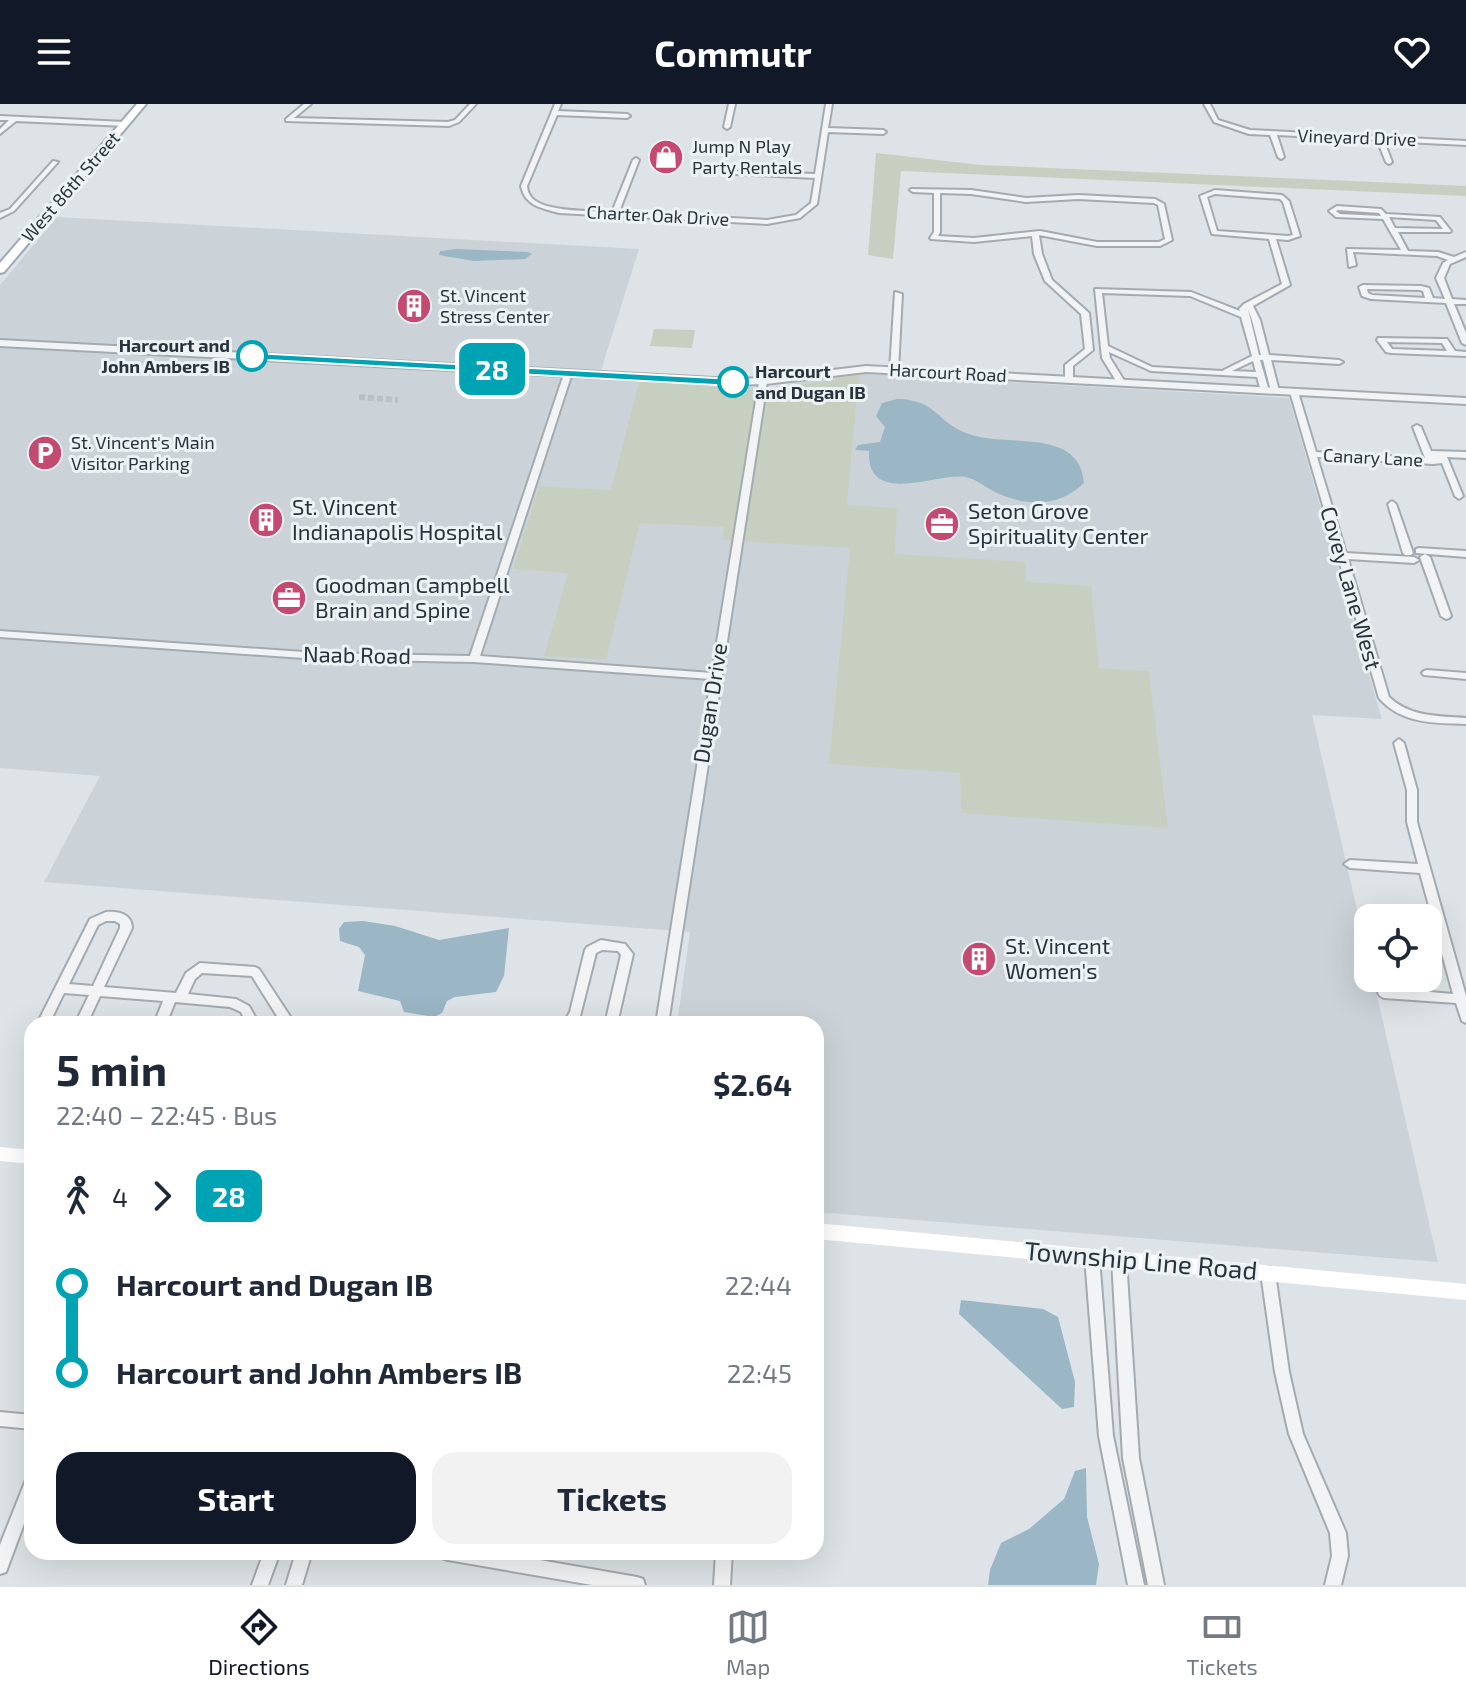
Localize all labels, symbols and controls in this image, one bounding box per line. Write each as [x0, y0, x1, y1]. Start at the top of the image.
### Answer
icon: menu [32, 30, 76, 74]
icon: heart [1390, 30, 1434, 74]
text: Commutr [654, 31, 812, 74]
street label: Vineyard Drive [1297, 124, 1417, 150]
street label: West 86th Street [16, 127, 124, 246]
place label: Jump N Play Party Rentals [692, 135, 802, 178]
shop icon: Jump N Play Party Rentals [647, 138, 685, 176]
street label: Charter Oak Drive [586, 200, 730, 230]
place label: St. Vincent Stress Center [440, 284, 550, 327]
building icon: St. Vincent Stress Center [395, 287, 433, 325]
place label: Harcourt and John Ambers IB [101, 334, 230, 377]
marker: Harcourt and John Ambers IB [237, 341, 267, 371]
line badge: 28 [456, 343, 528, 395]
text: 28 [475, 352, 509, 386]
street label: Harcourt Road [889, 358, 1007, 386]
place label: Harcourt and Dugan IB [755, 360, 866, 403]
marker: Harcourt and Dugan IB [718, 367, 748, 397]
place label: St. Vincent's Main Visitor Parking [71, 431, 215, 474]
parking icon: St. Vincent's Main Visitor Parking [26, 434, 64, 472]
street label: Canary Lane [1322, 443, 1424, 471]
place label: St. Vincent Indianapolis Hospital [292, 493, 503, 544]
place label: Seton Grove Spirituality Center [968, 497, 1149, 548]
building icon: St. Vincent Indianapolis Hospital [247, 501, 285, 539]
street label: Covey Lane West [1316, 503, 1388, 672]
office icon: Seton Grove Spirituality Center [923, 505, 961, 543]
place label: Goodman Campbell Brain and Spine [315, 571, 510, 622]
office icon: Goodman Campbell Brain and Spine [270, 579, 308, 617]
street label: Naab Road [303, 640, 411, 668]
street label: Dugan Drive [687, 641, 731, 765]
map controls [1354, 904, 1442, 992]
button: locate [1354, 904, 1442, 992]
place label: St. Vincent Women's [1005, 932, 1110, 983]
building icon: St. Vincent Women's [960, 940, 998, 978]
text: 5 min [56, 1042, 167, 1095]
text: $2.64 [713, 1066, 792, 1102]
text: 22:40 – 22:45 · Bus [56, 1099, 277, 1130]
icon: walk [56, 1174, 100, 1218]
icon: forward [140, 1174, 184, 1218]
text: 28 [212, 1179, 246, 1213]
text: 4 [112, 1181, 128, 1212]
street label: Township Line Road [1023, 1234, 1259, 1285]
text: Harcourt and Dugan IB [116, 1266, 433, 1302]
text: 22:44 [725, 1269, 792, 1300]
text: Harcourt and John Ambers IB [116, 1354, 522, 1390]
text: 22:45 [727, 1357, 792, 1388]
button: Start [56, 1452, 416, 1544]
button: Tickets [432, 1452, 792, 1544]
tab: Directions [208, 1605, 310, 1679]
tab: Map [726, 1605, 770, 1679]
tab: Tickets [1187, 1605, 1258, 1679]

